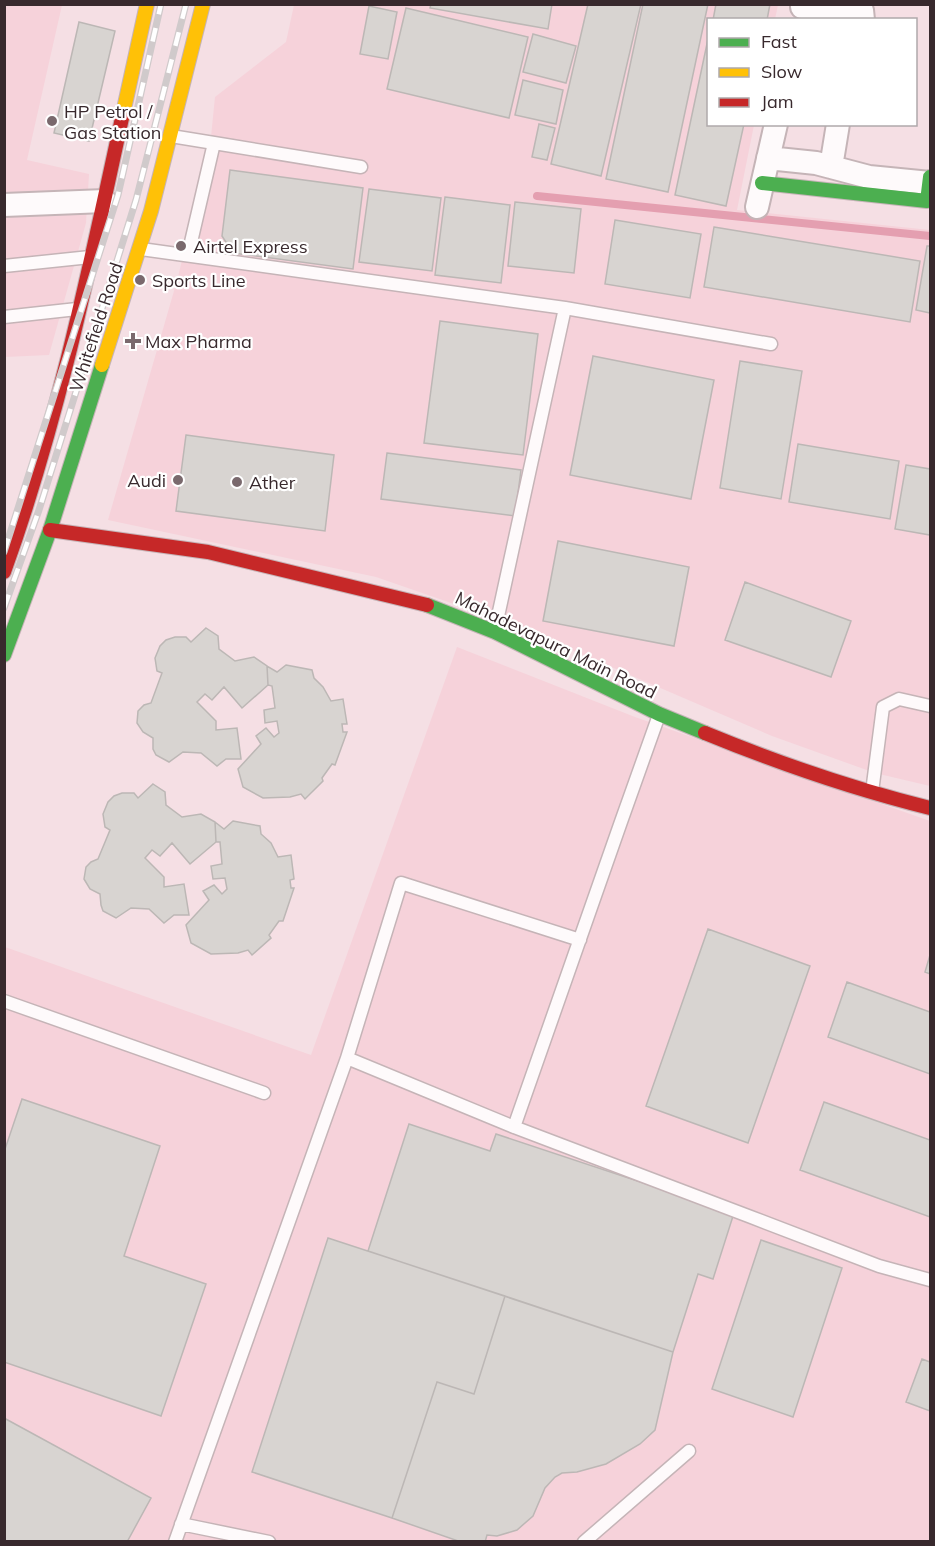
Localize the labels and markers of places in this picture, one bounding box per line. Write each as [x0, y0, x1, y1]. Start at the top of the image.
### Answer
place label: HP Petrol / Gas Station [64, 100, 161, 144]
marker: HP Petrol / Gas Station [45, 114, 59, 128]
place label: Airtel Express [193, 235, 308, 258]
marker: Airtel Express [174, 239, 188, 253]
place label: Sports Line [152, 269, 246, 292]
marker: Sports Line [133, 273, 147, 287]
place label: Max Pharma [145, 330, 252, 353]
marker: Max Pharma [126, 334, 140, 348]
place label: Audi [127, 469, 166, 492]
place label: Ather [249, 471, 296, 494]
marker: Audi [171, 473, 185, 487]
marker: Ather [230, 475, 244, 489]

